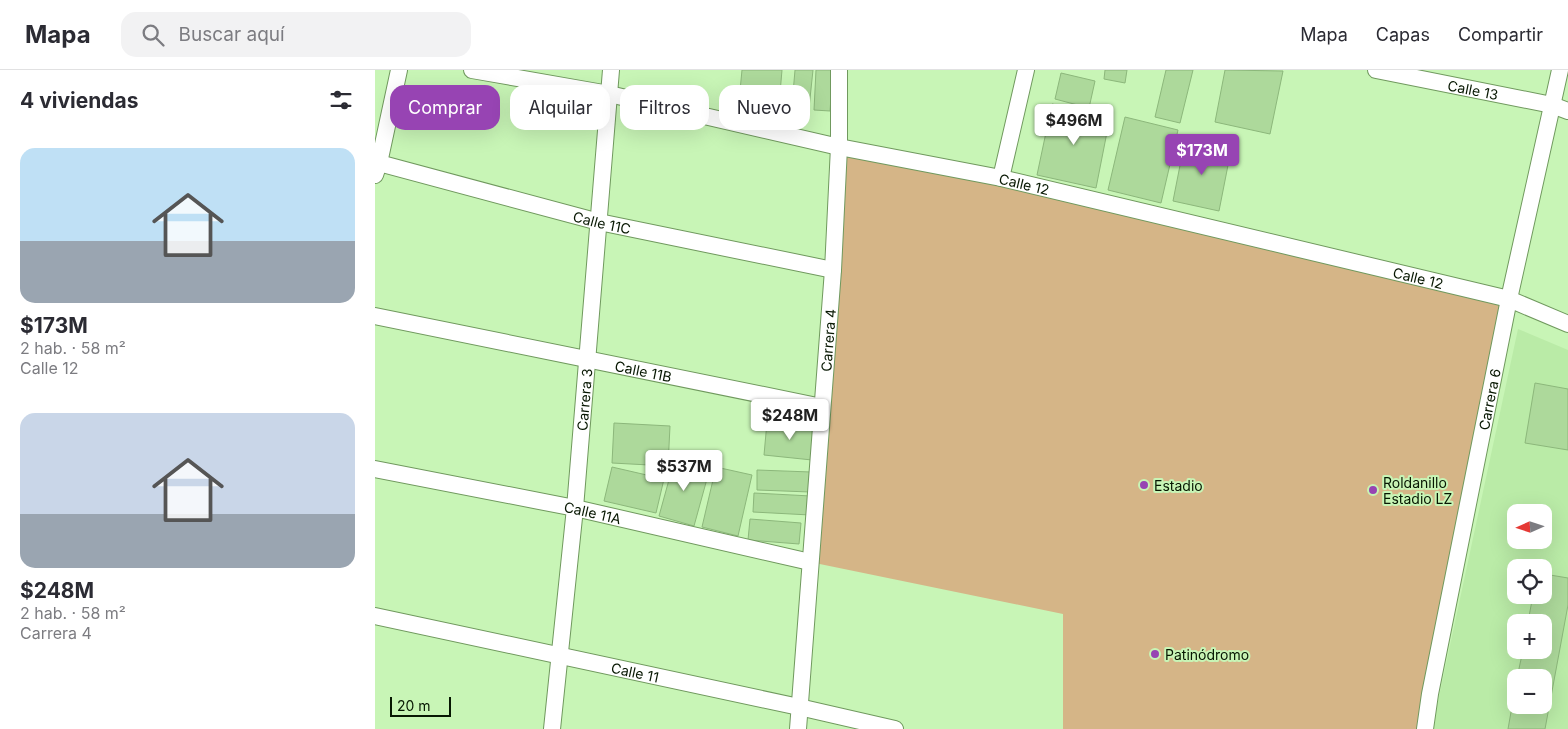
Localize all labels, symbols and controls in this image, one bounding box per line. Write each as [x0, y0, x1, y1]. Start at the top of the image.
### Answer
search box [121, 12, 471, 57]
text: Mapa [25, 20, 91, 49]
icon: search [139, 21, 167, 49]
text: Buscar aquí [179, 23, 285, 46]
text: Mapa [1300, 24, 1348, 45]
text: Capas [1376, 24, 1430, 45]
text: Compartir [1458, 24, 1543, 45]
street label: Calle 13 [1446, 76, 1500, 103]
chip: Comprar [390, 85, 500, 130]
chip: Alquilar [510, 85, 610, 130]
chip: Filtros [620, 85, 709, 130]
chip: Nuevo [719, 85, 810, 130]
icon: filters [327, 86, 355, 114]
text: 4 viviendas [20, 88, 139, 113]
pin: $496M [1039, 104, 1109, 146]
text: $496M [1046, 110, 1102, 130]
pin: $173M [1167, 134, 1237, 176]
text: $173M [1176, 140, 1228, 160]
street label: Calle 12 [997, 169, 1051, 198]
icon: home [143, 180, 233, 270]
street label: Calle 11C [571, 207, 632, 237]
street label: Calle 12 [1391, 263, 1445, 292]
street label: Carrera 4 [817, 308, 839, 372]
text: $173M [20, 313, 88, 338]
text: 2 hab. · 58 m² [20, 338, 126, 358]
street label: Calle 11B [614, 357, 673, 385]
text: Calle 12 [20, 358, 79, 378]
street label: Carrera 6 [1474, 367, 1503, 432]
street label: Carrera 3 [573, 368, 595, 431]
pin: $248M [755, 398, 825, 441]
text: $248M [762, 405, 818, 425]
icon: home [143, 445, 233, 535]
pin: $537M [649, 450, 719, 492]
text: $537M [656, 456, 712, 476]
place label: Roldanillo Estadio LZ [1383, 474, 1452, 507]
place label: Estadio [1154, 477, 1203, 494]
marker: Estadio [1138, 479, 1150, 491]
marker: Roldanillo Estadio LZ [1367, 484, 1379, 496]
street label: Calle 11A [563, 498, 623, 527]
north arrow [1507, 504, 1553, 549]
map controls [1507, 504, 1552, 714]
button: locate [1507, 559, 1552, 604]
text: $248M [20, 578, 94, 603]
text: 2 hab. · 58 m² [20, 603, 126, 623]
button: + [1507, 614, 1552, 659]
text: Carrera 4 [20, 623, 92, 643]
place label: Patinódromo [1165, 646, 1249, 663]
marker: Patinódromo [1149, 648, 1161, 660]
street label: Calle 11 [610, 658, 661, 685]
button: − [1507, 669, 1552, 714]
scale bar [390, 694, 451, 717]
text: 20 m [397, 697, 431, 714]

